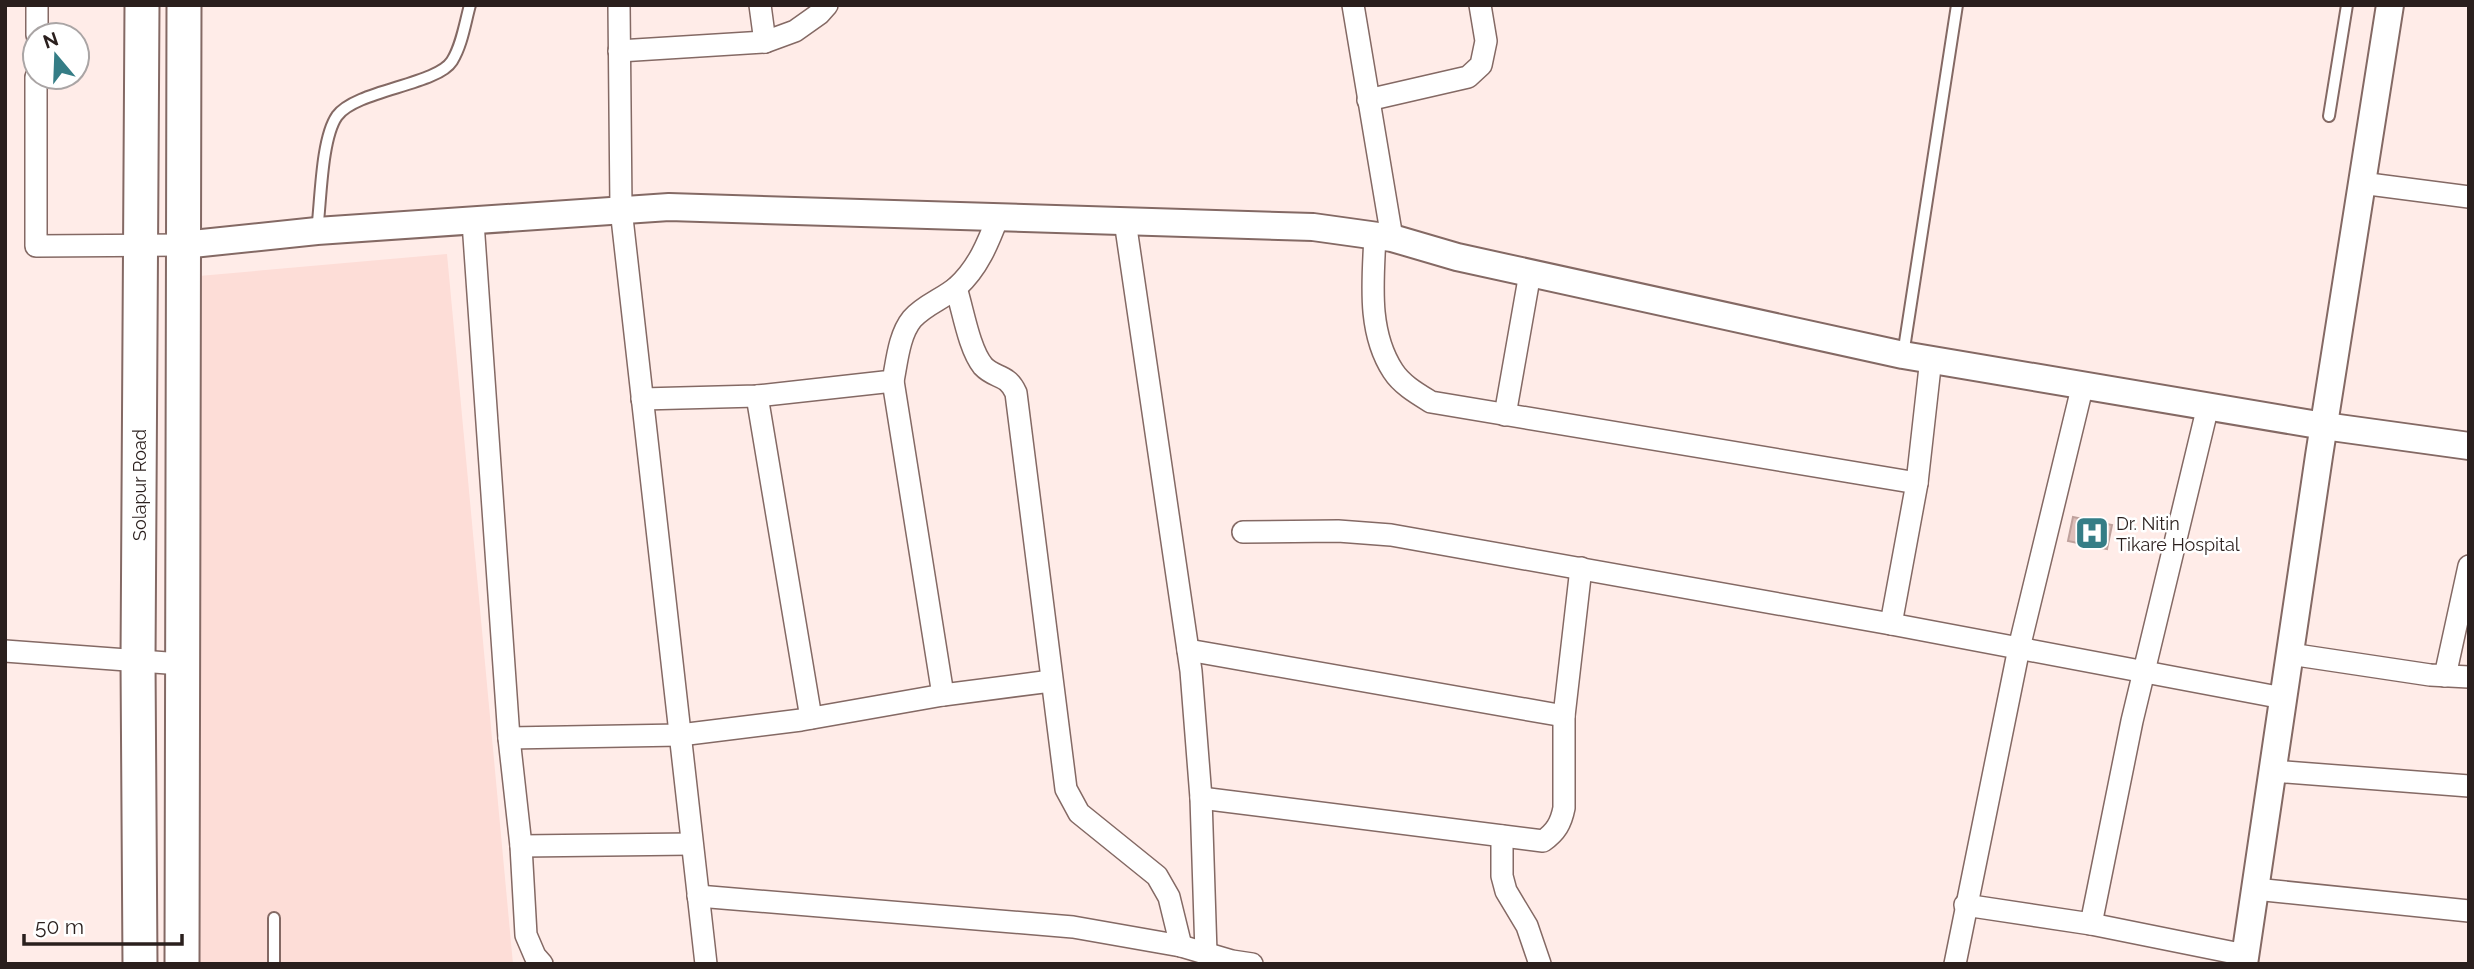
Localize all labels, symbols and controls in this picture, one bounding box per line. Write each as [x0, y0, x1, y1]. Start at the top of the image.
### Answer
north arrow [21, 21, 91, 91]
text: N [40, 27, 61, 53]
street label: Solapur Road [129, 429, 150, 541]
place label: Dr. Nitin Tikare Hospital [2116, 513, 2240, 555]
hospital icon: Dr. Nitin Tikare Hospital [2073, 514, 2111, 552]
scale bar [24, 902, 182, 946]
text: 50 m [35, 914, 84, 939]

